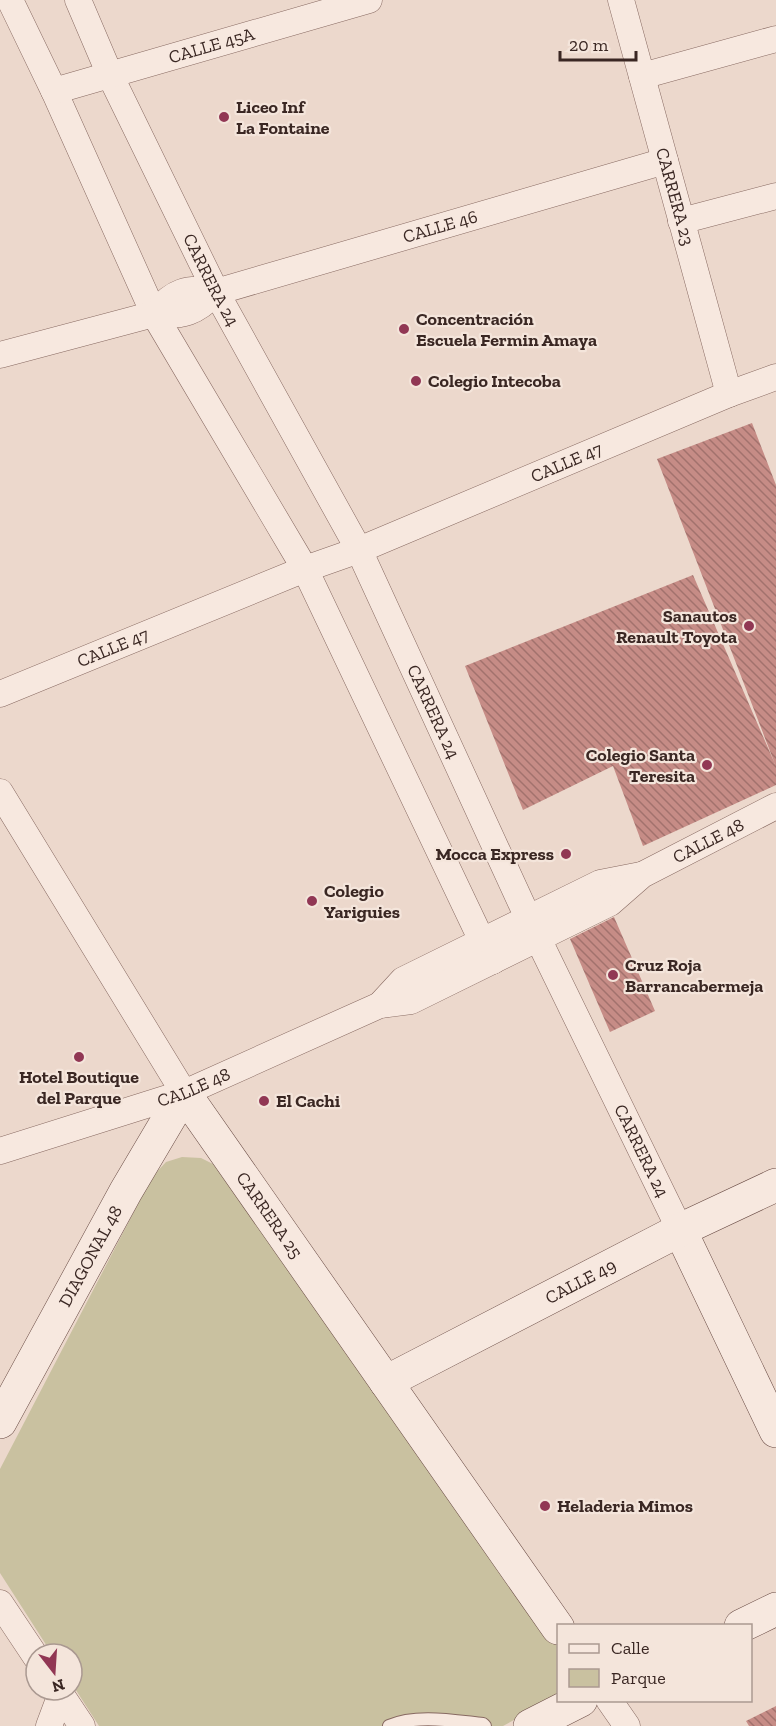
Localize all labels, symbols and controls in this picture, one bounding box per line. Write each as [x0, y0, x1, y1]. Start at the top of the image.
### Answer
street label: CALLE 45A [166, 23, 257, 68]
scale bar [560, 24, 636, 62]
text: 20 m [569, 34, 609, 56]
place label: Liceo Inf La Fontaine [236, 96, 330, 139]
marker: Liceo Inf La Fontaine [217, 110, 231, 124]
street label: CARRERA 23 [651, 145, 699, 248]
street label: CALLE 46 [400, 205, 480, 248]
street label: CARRERA 24 [178, 230, 244, 331]
place label: Concentración Escuela Fermin Amaya [416, 308, 597, 351]
marker: Concentración Escuela Fermin Amaya [397, 322, 411, 336]
place label: Colegio Intecoba [428, 370, 561, 392]
marker: Colegio Intecoba [409, 374, 423, 388]
street label: CALLE 47 [527, 438, 606, 487]
place label: Sanautos Renault Toyota [616, 605, 737, 648]
marker: Sanautos Renault Toyota [742, 619, 756, 633]
street label: CALLE 47 [74, 623, 152, 672]
street label: CARRERA 24 [402, 661, 465, 763]
place label: Colegio Santa Teresita [586, 744, 695, 787]
marker: Colegio Santa Teresita [700, 758, 714, 772]
street label: CALLE 48 [669, 813, 748, 868]
place label: Mocca Express [436, 843, 554, 865]
marker: Mocca Express [559, 847, 573, 861]
place label: Colegio Yariguies [324, 880, 400, 923]
marker: Colegio Yariguies [305, 894, 319, 908]
place label: Cruz Roja Barrancabermeja [625, 954, 763, 997]
marker: Cruz Roja Barrancabermeja [606, 968, 620, 982]
marker: Hotel Boutique del Parque [72, 1050, 86, 1064]
street label: CALLE 48 [155, 1063, 234, 1112]
place label: Hotel Boutique del Parque [19, 1066, 139, 1109]
place label: El Cachi [276, 1090, 341, 1112]
marker: El Cachi [257, 1094, 271, 1108]
street label: CARRERA 24 [609, 1100, 674, 1202]
street label: CARRERA 25 [231, 1167, 307, 1263]
street label: DIAGONAL 48 [54, 1202, 127, 1311]
street label: CALLE 49 [541, 1254, 620, 1309]
place label: Heladeria Mimos [557, 1495, 693, 1517]
marker: Heladeria Mimos [538, 1499, 552, 1513]
legend [557, 1624, 752, 1702]
text: Calle [611, 1637, 649, 1659]
north arrow [24, 1642, 84, 1702]
text: Parque [611, 1667, 666, 1689]
text: N [50, 1675, 67, 1697]

